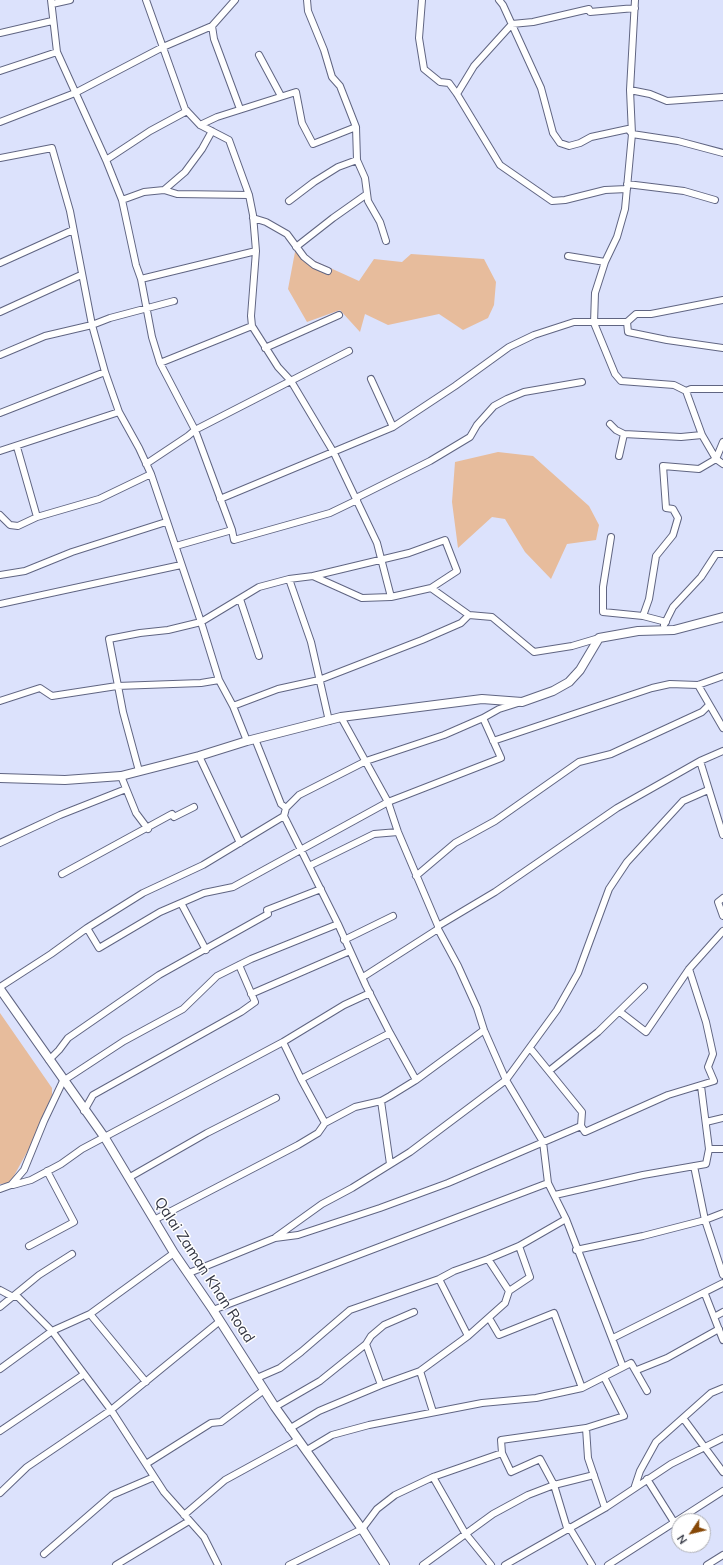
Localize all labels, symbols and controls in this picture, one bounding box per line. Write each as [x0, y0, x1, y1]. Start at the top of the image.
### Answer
street label: Qalai Zaman Khan Road [150, 1194, 258, 1346]
north arrow [671, 1513, 711, 1553]
text: N [674, 1532, 690, 1547]

